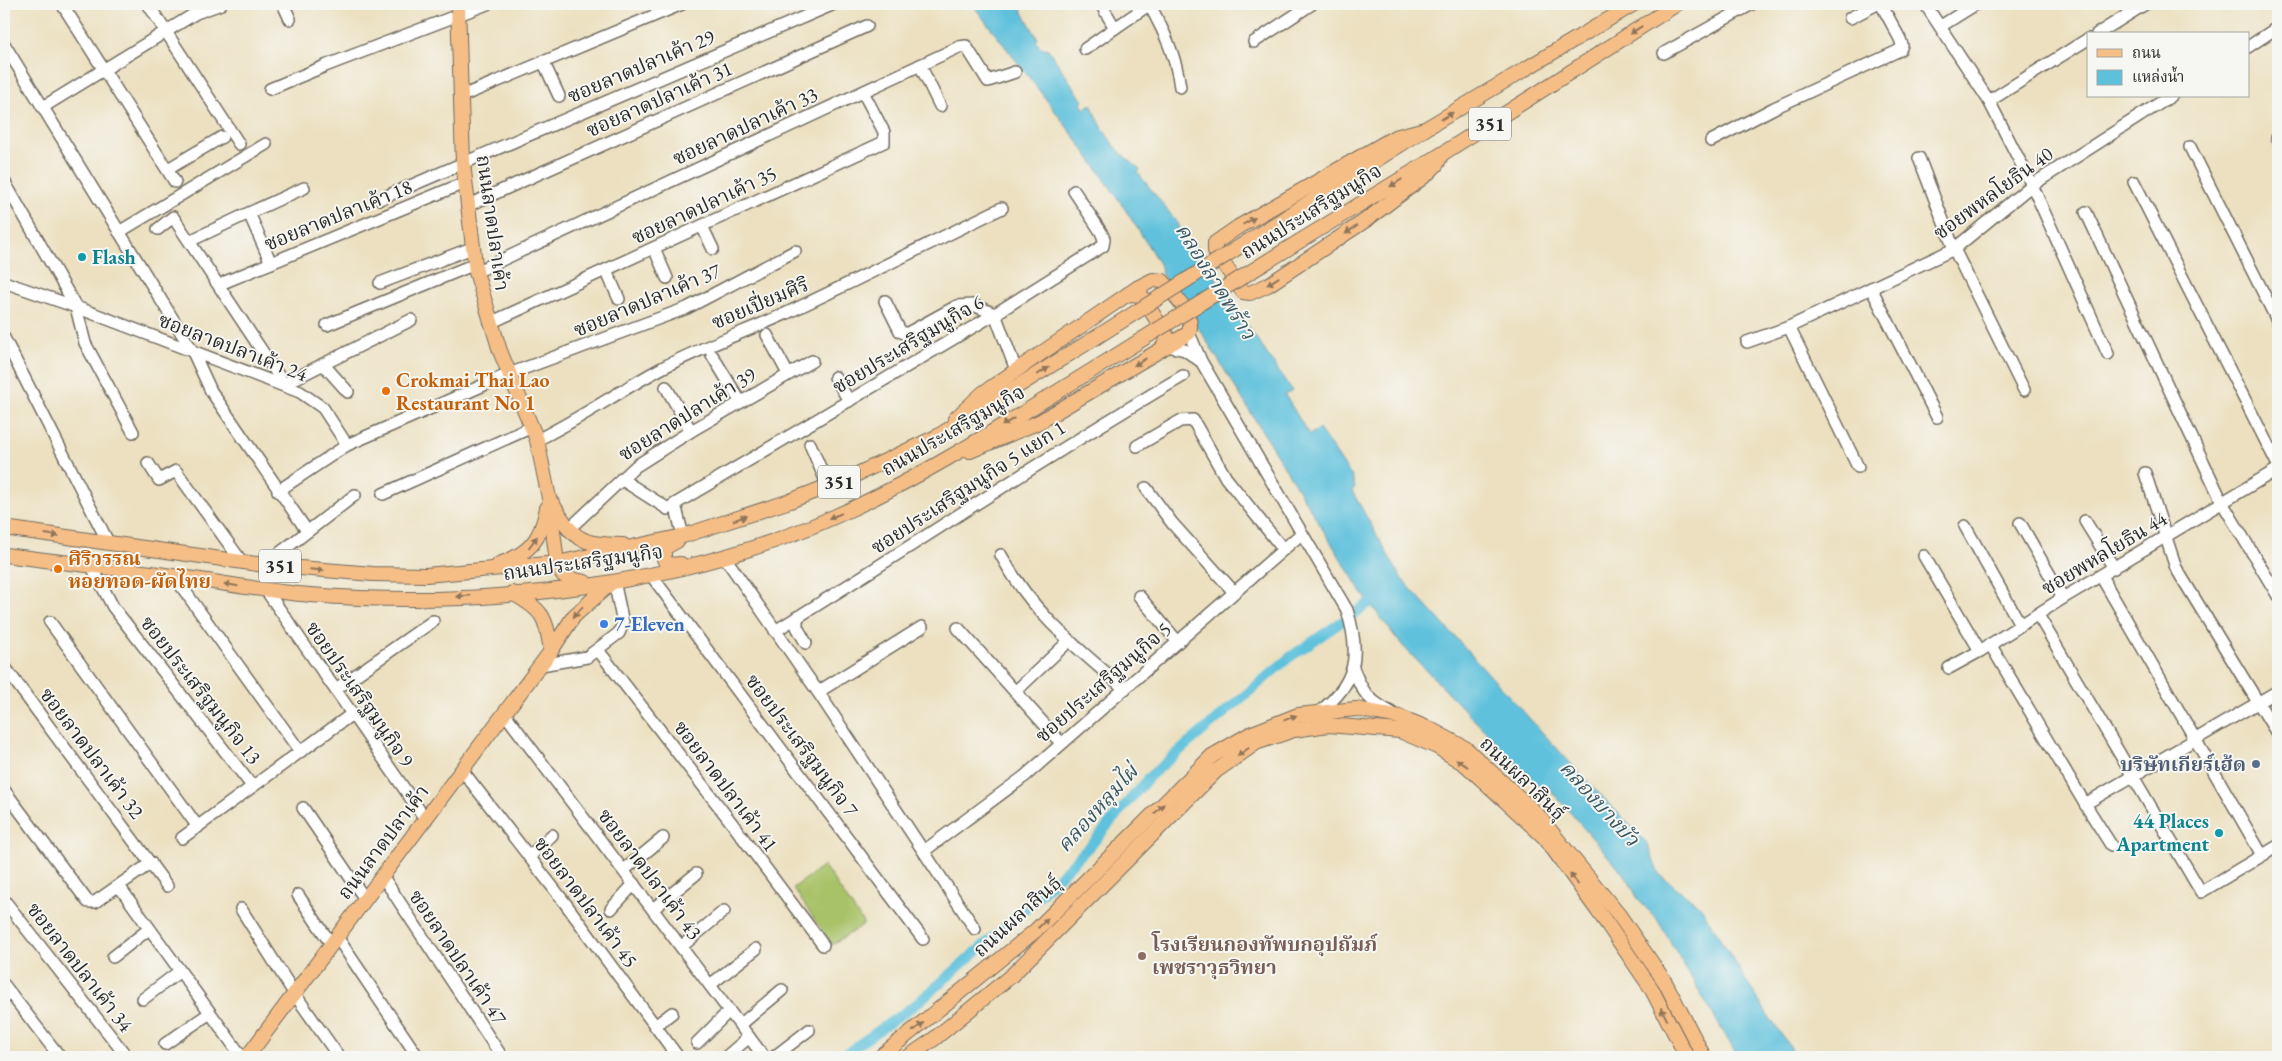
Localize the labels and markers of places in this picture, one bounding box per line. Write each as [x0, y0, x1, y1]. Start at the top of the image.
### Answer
place label: Flash [92, 244, 136, 270]
marker: Flash [76, 251, 88, 263]
place label: Crokmai Thai Lao Restaurant No 1 [396, 367, 549, 416]
marker: Crokmai Thai Lao Restaurant No 1 [380, 385, 392, 397]
place label: ศิริวรรณ หอยทอด-ผัดไทย [68, 545, 211, 594]
marker: ศิริวรรณ หอยทอด-ผัดไทย [52, 563, 64, 575]
place label: 7-Eleven [614, 611, 685, 637]
marker: 7-Eleven [598, 618, 610, 630]
place label: บริษัทเกียร์เฮ้ด [2120, 751, 2246, 777]
marker: บริษัทเกียร์เฮ้ด [2250, 758, 2262, 770]
place label: 44 Places Apartment [2115, 808, 2209, 857]
marker: 44 Places Apartment [2213, 827, 2225, 839]
place label: โรงเรียนกองทัพบกอุปถัมภ์ เพชราวุธวิทยา [1151, 931, 1378, 980]
marker: โรงเรียนกองทัพบกอุปถัมภ์ เพชราวุธวิทยา [1136, 950, 1148, 962]

